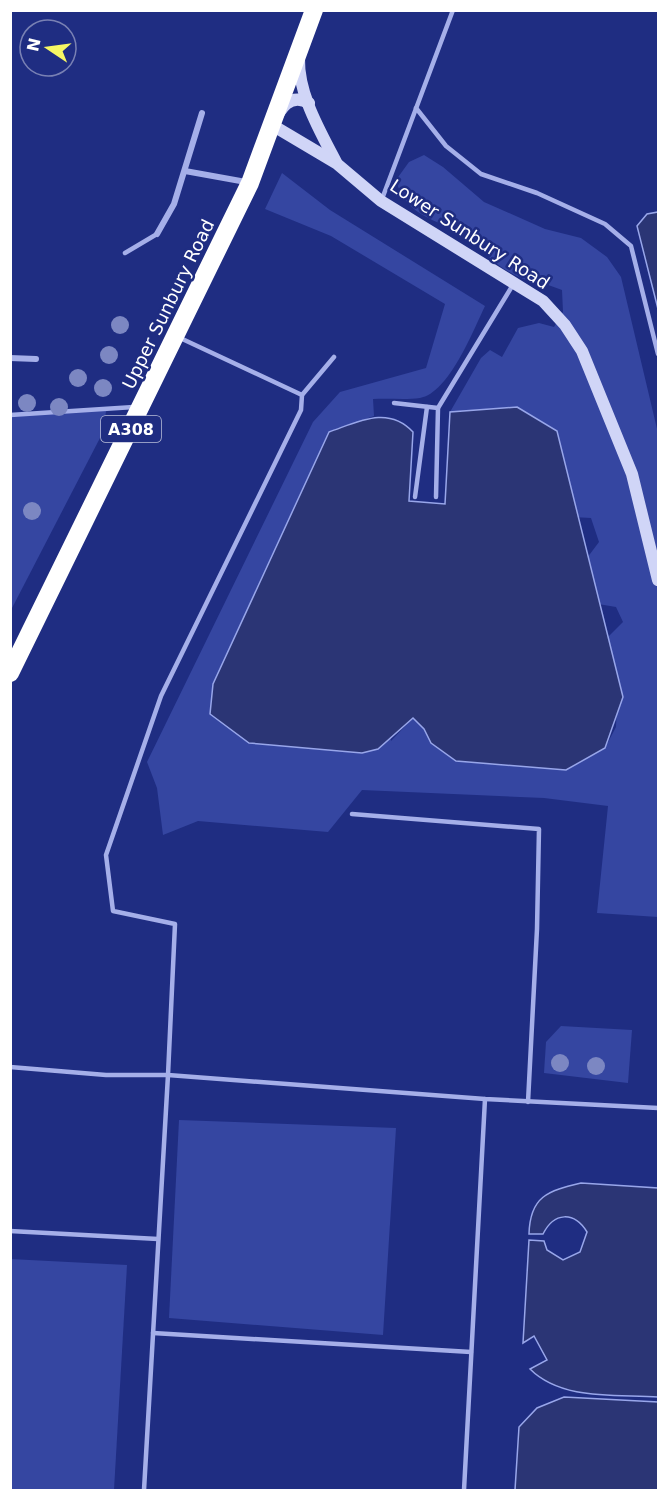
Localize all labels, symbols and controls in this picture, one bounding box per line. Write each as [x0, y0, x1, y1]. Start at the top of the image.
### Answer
north arrow [18, 18, 78, 78]
text: N [23, 36, 45, 53]
street label: Lower Sunbury Road [386, 175, 554, 293]
street label: Upper Sunbury Road [118, 216, 218, 392]
road number: A308 [101, 416, 161, 442]

